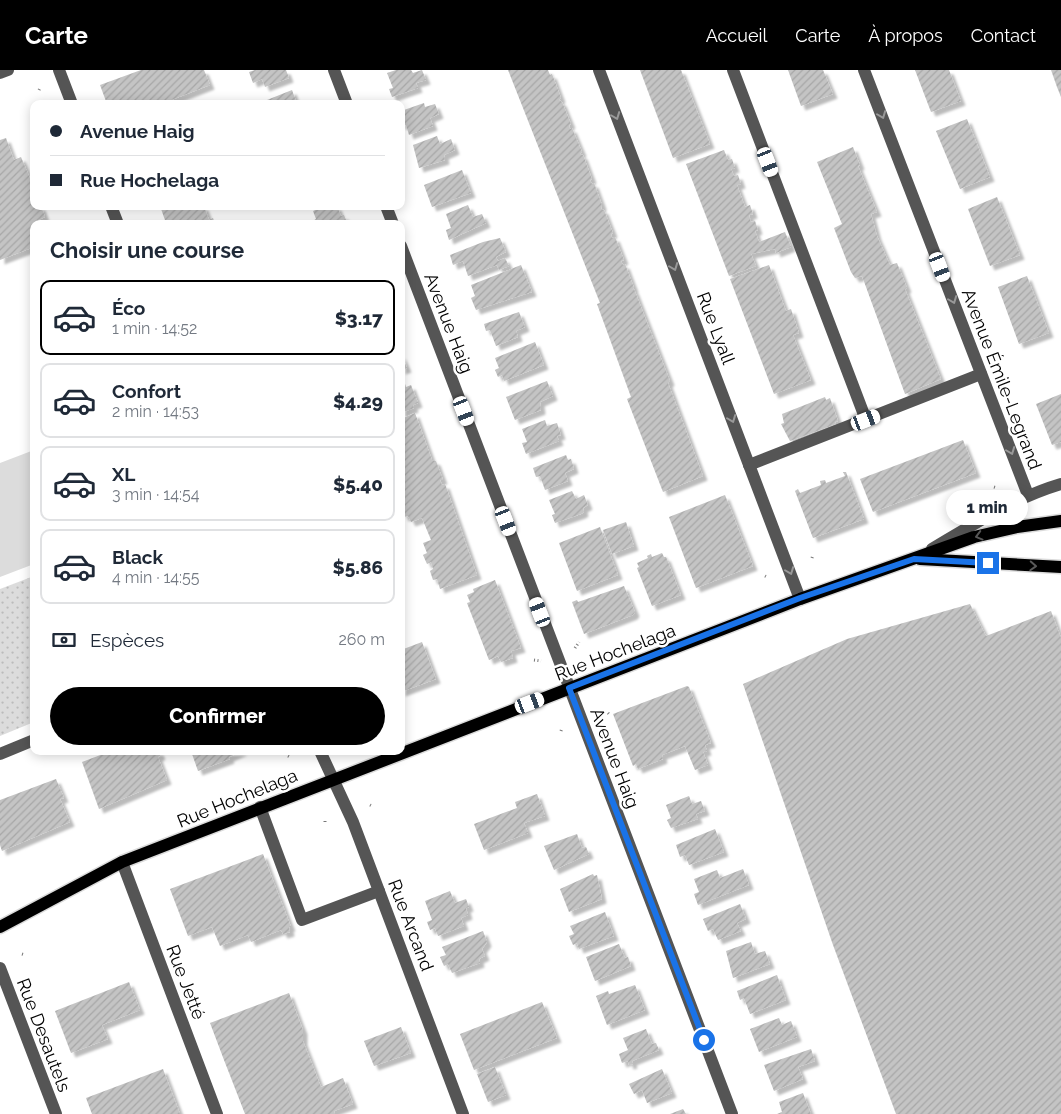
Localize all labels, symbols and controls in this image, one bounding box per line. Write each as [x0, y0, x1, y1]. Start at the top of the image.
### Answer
text: Carte [25, 21, 88, 50]
text: Accueil [706, 25, 767, 46]
text: Carte [795, 25, 840, 46]
text: À propos [868, 25, 943, 46]
text: Contact [971, 25, 1036, 46]
one-way arrow [610, 111, 620, 119]
one-way arrow [876, 111, 886, 119]
text: Avenue Haig [80, 120, 195, 142]
car [755, 145, 780, 179]
text: Rue Hochelaga [80, 169, 219, 191]
text: Choisir une course [50, 237, 244, 263]
car [927, 250, 952, 284]
one-way arrow [668, 263, 678, 271]
street label: Avenue Haig [420, 270, 478, 376]
street label: Avenue Émile-Legrand [958, 285, 1047, 472]
street label: Rue Lyall [693, 289, 739, 367]
icon: car [52, 295, 97, 340]
one-way arrow [946, 295, 957, 304]
text: Éco [112, 297, 145, 319]
text: $3.17 [335, 307, 383, 329]
text: 1 min · 14:52 [112, 319, 197, 338]
icon: car [52, 378, 97, 423]
text: Confort [112, 380, 181, 402]
text: $4.29 [333, 390, 383, 412]
car [451, 394, 476, 428]
text: 2 min · 14:53 [112, 402, 199, 421]
car [849, 408, 882, 432]
one-way arrow [726, 414, 736, 423]
one-way arrow [1005, 447, 1015, 455]
icon: car [52, 461, 97, 506]
text: XL [112, 463, 135, 485]
text: $5.40 [333, 473, 383, 495]
text: 3 min · 14:54 [112, 485, 199, 504]
callout: 1 min [947, 490, 1029, 526]
text: 1 min [966, 498, 1008, 517]
car [493, 504, 518, 538]
one-way arrow [975, 531, 983, 541]
icon: car [52, 544, 97, 589]
text: Black [112, 546, 163, 568]
route end [977, 552, 999, 574]
text: $5.86 [333, 556, 383, 578]
one-way arrow [1029, 560, 1037, 571]
one-way arrow [784, 566, 794, 575]
text: 4 min · 14:55 [112, 568, 200, 587]
car [527, 595, 552, 629]
street label: Rue Hochelaga [552, 619, 678, 685]
icon: cash [50, 626, 78, 654]
text: Espèces [90, 629, 164, 651]
text: 260 m [338, 630, 385, 649]
button: Confirmer [50, 687, 385, 745]
car [513, 691, 546, 715]
street label: Avenue Haig [586, 705, 644, 811]
street label: Rue Hochelaga [174, 764, 300, 832]
street label: Rue Arcand [384, 876, 438, 974]
street label: Rue Jetté [162, 942, 210, 1023]
street label: Rue Desautels [13, 975, 75, 1095]
route start [693, 1029, 715, 1051]

